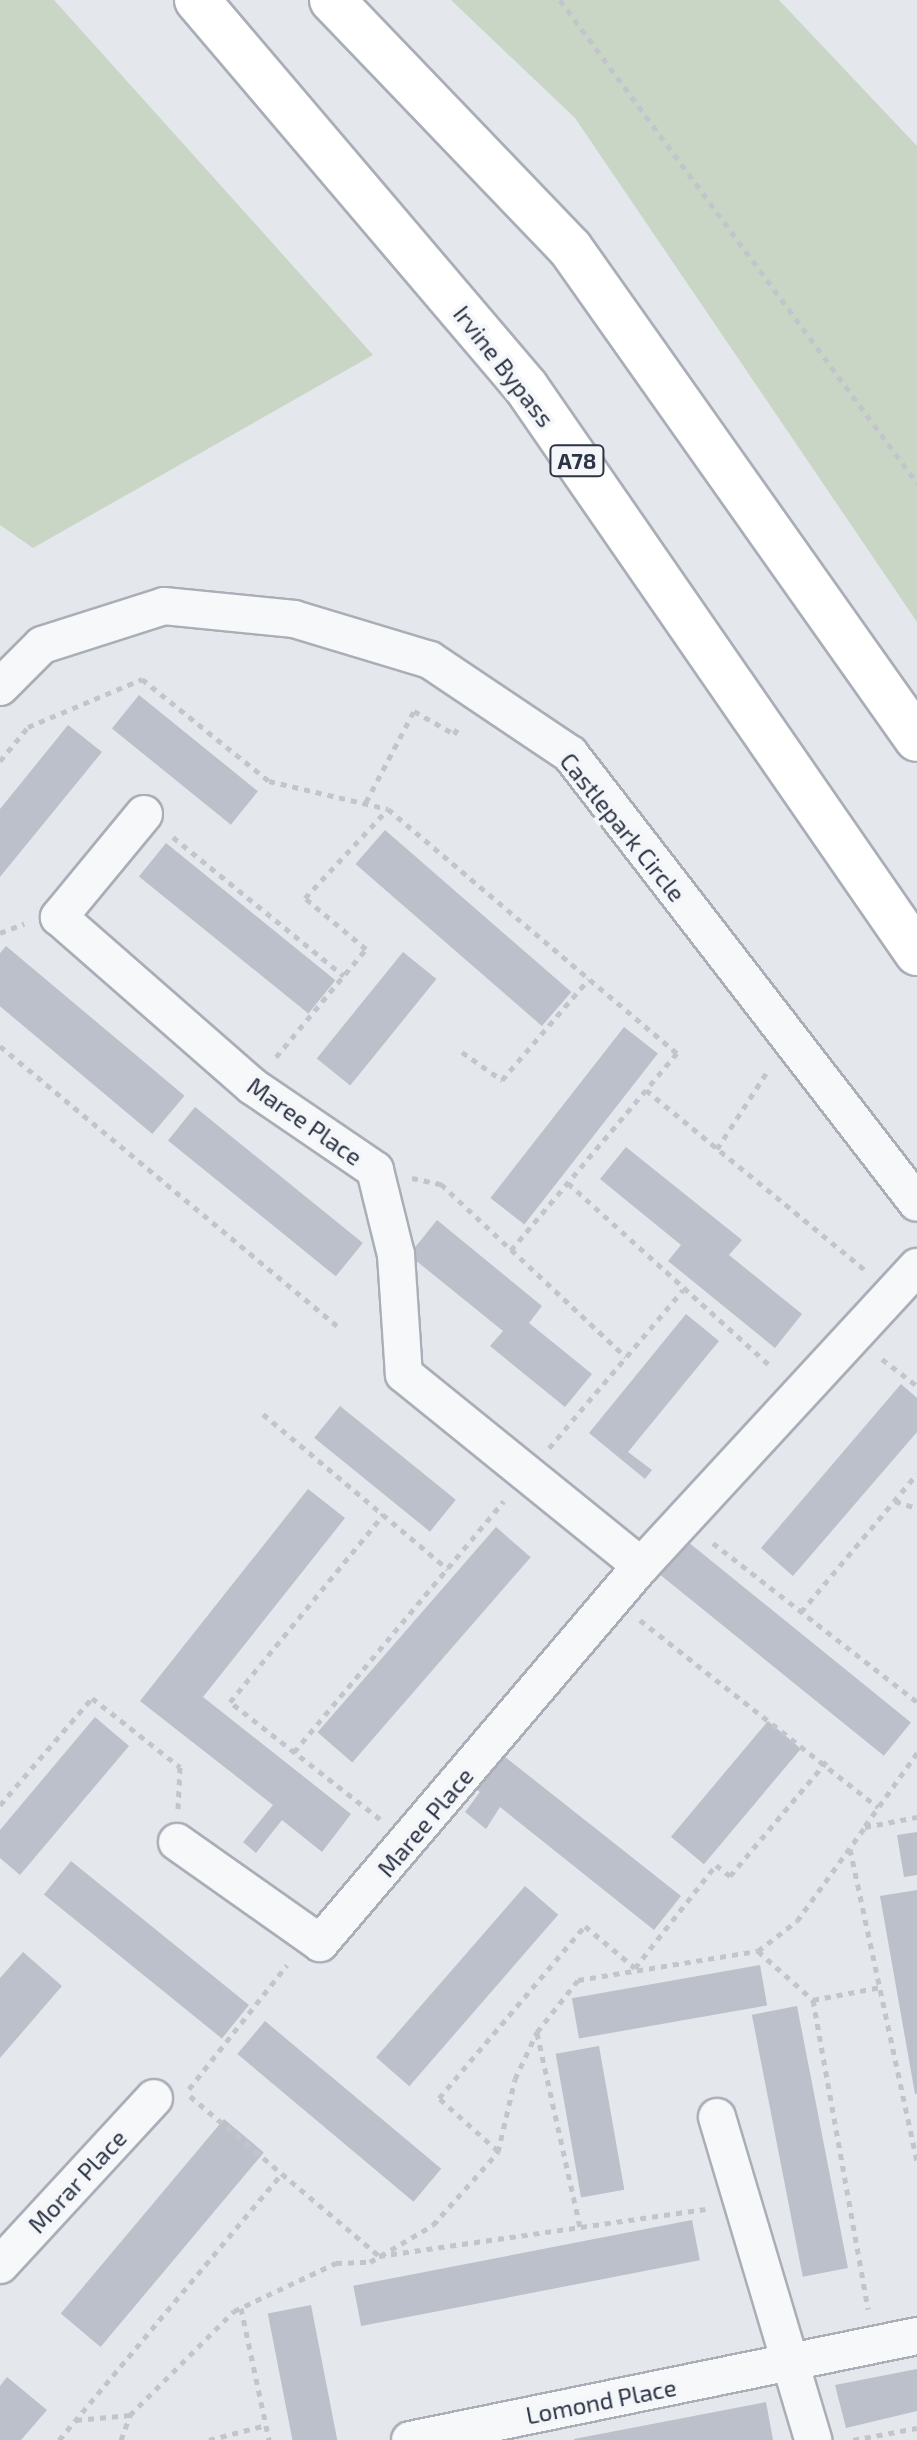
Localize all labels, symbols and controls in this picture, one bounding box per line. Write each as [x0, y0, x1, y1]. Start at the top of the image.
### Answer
street label: Irvine Bypass [448, 300, 560, 432]
road number: A78 [549, 443, 605, 479]
street label: Castlepark Circle [554, 747, 692, 907]
street label: Maree Place [242, 1071, 368, 1171]
street label: Maree Place [371, 1762, 479, 1882]
street label: Morar Place [22, 2123, 132, 2239]
street label: Lomond Place [523, 2372, 679, 2430]

